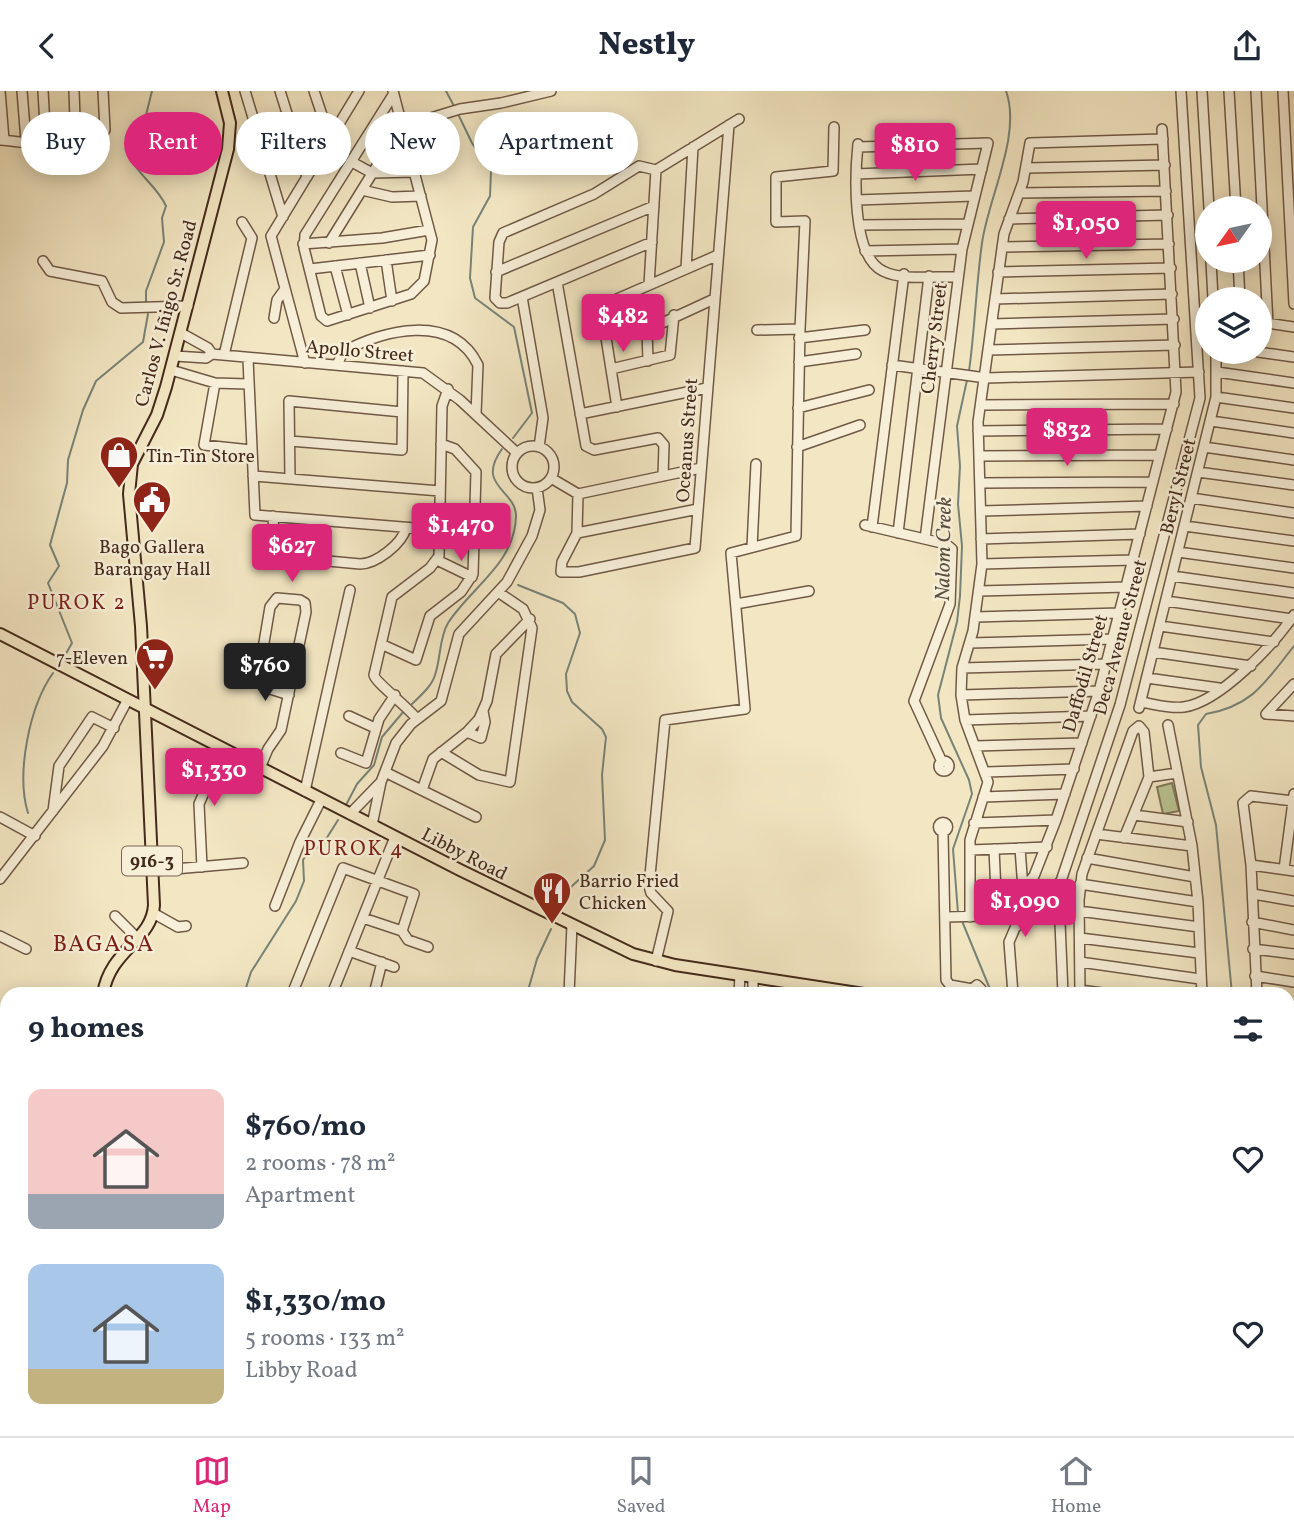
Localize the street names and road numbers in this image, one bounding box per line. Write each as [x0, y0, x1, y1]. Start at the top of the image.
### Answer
street label: Carlos V. Iñigo Sr. Road [129, 217, 204, 410]
street label: Cherry Street [915, 281, 955, 395]
street label: Apollo Street [305, 334, 415, 370]
street label: Oceanus Street [671, 377, 705, 503]
street label: Beryl Street [1154, 435, 1204, 537]
street label: Deca Avenue Street [1088, 556, 1154, 718]
street label: Daffodil Street [1057, 611, 1115, 736]
street label: Libby Road [417, 822, 512, 888]
road number: 916-3 [122, 847, 182, 875]

